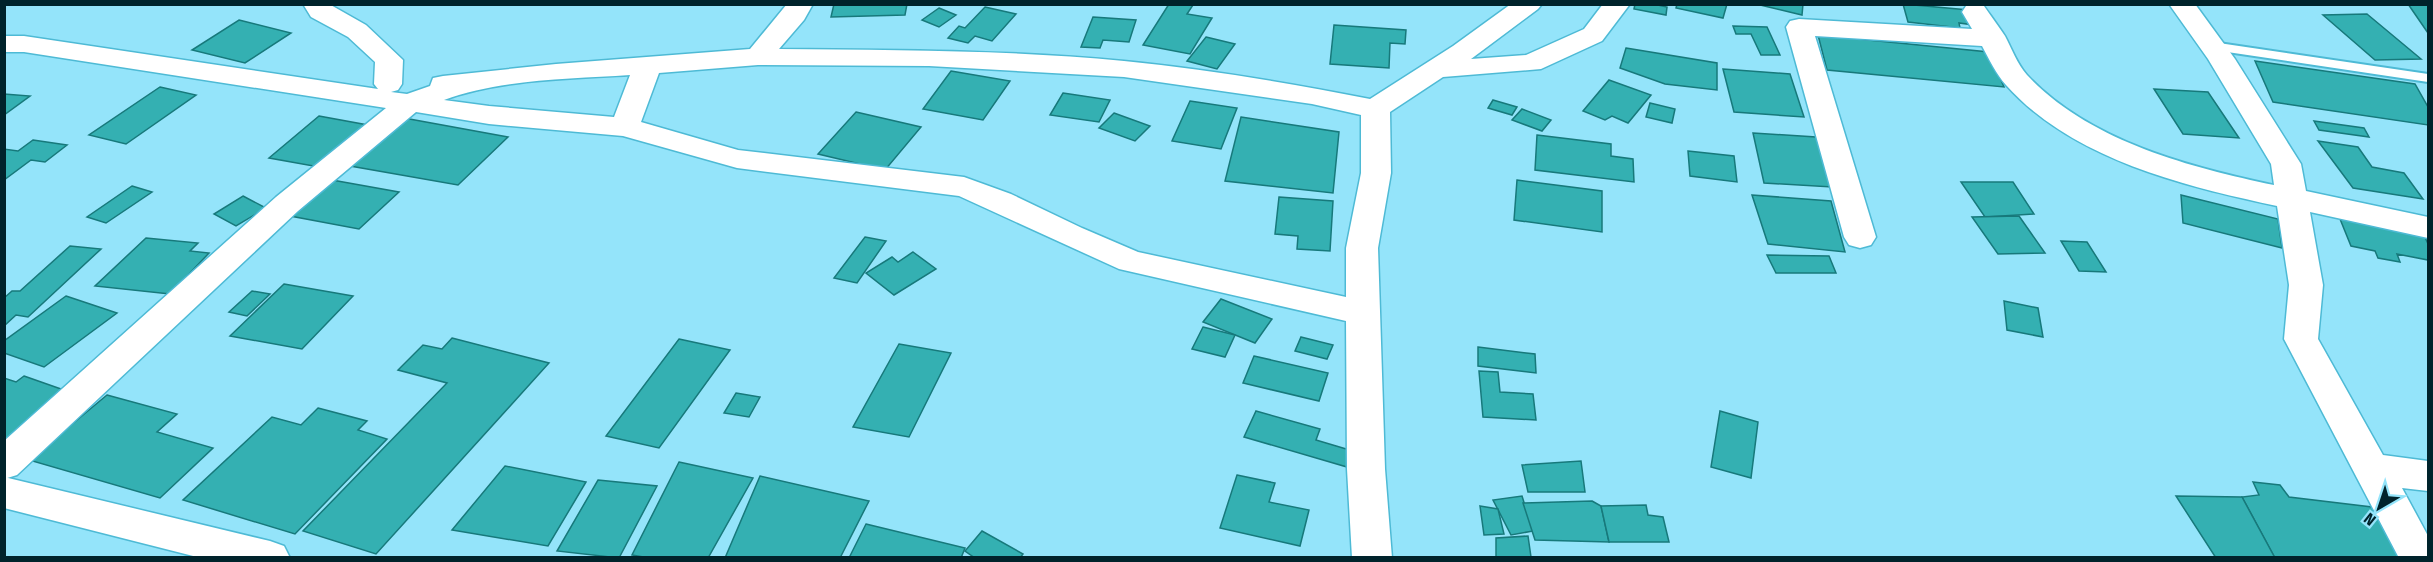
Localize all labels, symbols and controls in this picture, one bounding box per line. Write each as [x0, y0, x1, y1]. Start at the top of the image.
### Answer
north arrow [2349, 478, 2409, 538]
text: N [2360, 509, 2380, 530]

